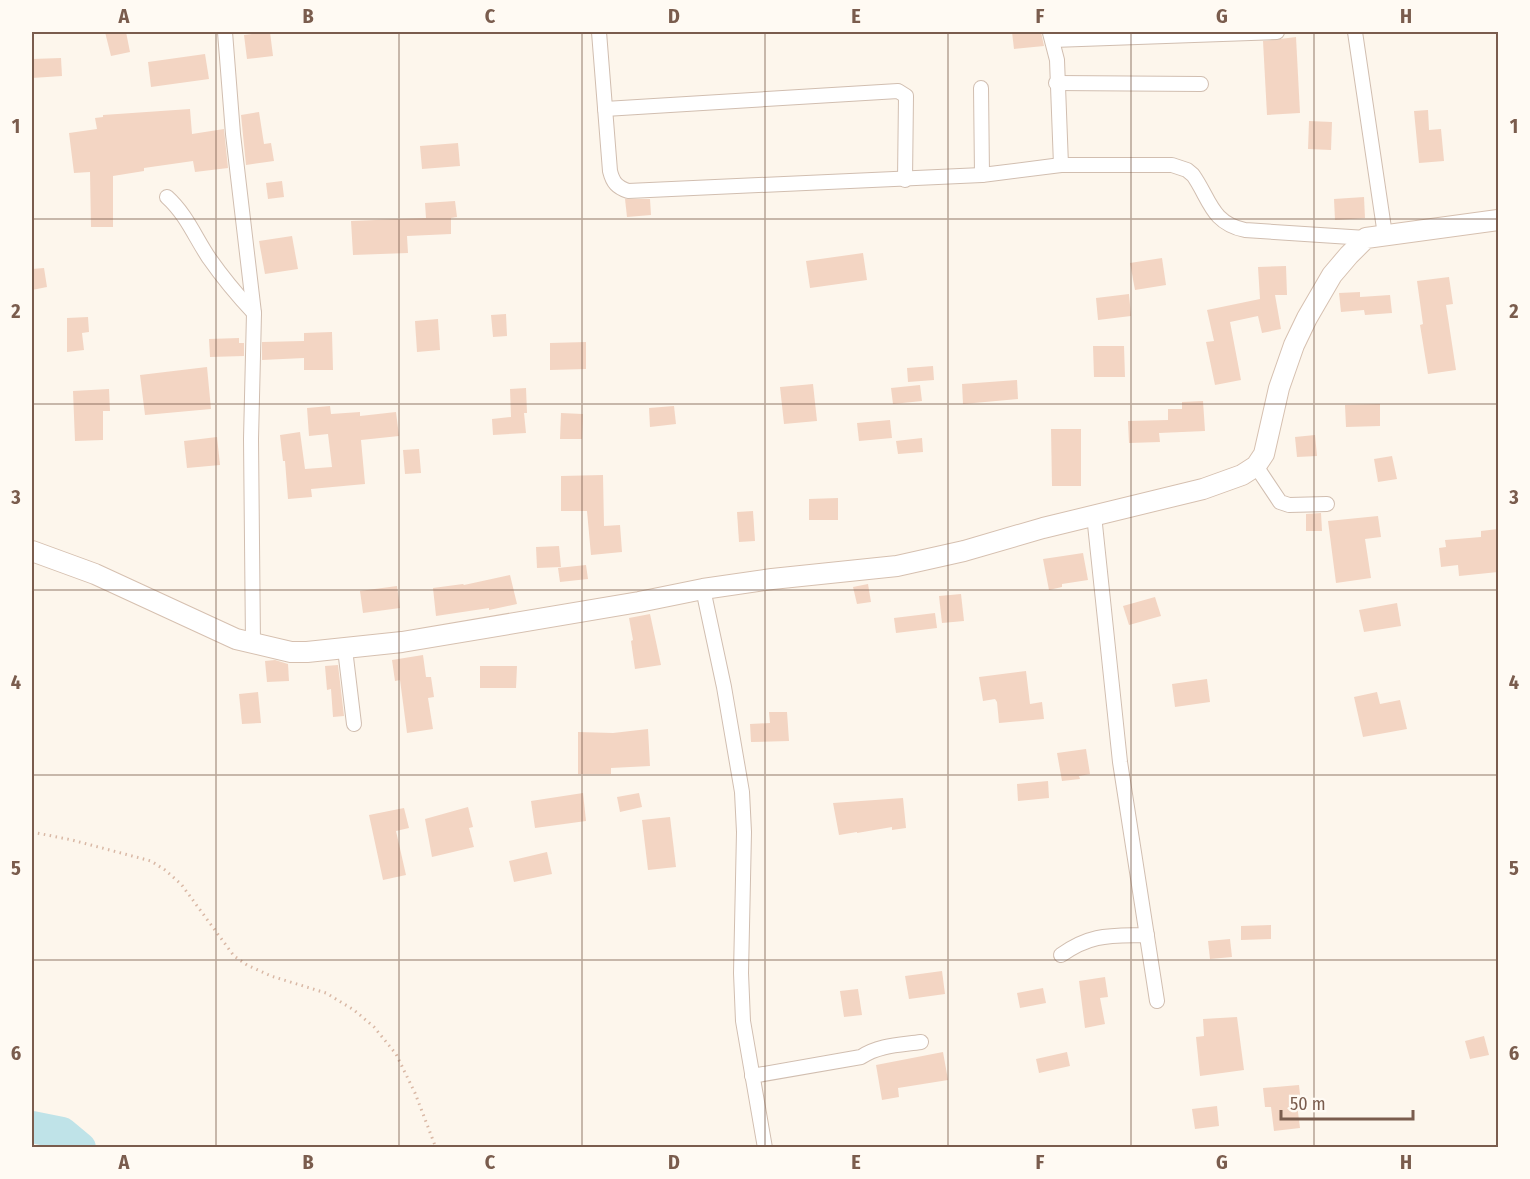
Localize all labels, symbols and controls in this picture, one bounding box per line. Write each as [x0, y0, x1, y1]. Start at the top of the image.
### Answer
text: A [118, 4, 131, 28]
text: B [302, 4, 314, 28]
text: C [485, 4, 496, 28]
text: D [668, 4, 680, 28]
text: E [851, 4, 861, 28]
text: F [1036, 4, 1045, 28]
text: G [1216, 4, 1228, 28]
text: H [1400, 4, 1412, 28]
text: 1 [12, 114, 20, 138]
text: 1 [1510, 114, 1518, 138]
text: 2 [10, 299, 21, 323]
text: 2 [1508, 299, 1519, 323]
text: 3 [10, 485, 21, 509]
text: 3 [1508, 485, 1519, 509]
text: 4 [11, 670, 21, 694]
text: 4 [1509, 670, 1519, 694]
text: 5 [11, 856, 21, 880]
text: 5 [1509, 856, 1519, 880]
text: 6 [11, 1041, 21, 1065]
text: 6 [1509, 1041, 1519, 1065]
scale bar [1281, 1083, 1413, 1121]
text: 50 m [1290, 1093, 1326, 1115]
text: A [118, 1150, 131, 1174]
text: B [302, 1150, 314, 1174]
text: C [485, 1150, 496, 1174]
text: D [668, 1150, 680, 1174]
text: E [851, 1150, 861, 1174]
text: F [1036, 1150, 1045, 1174]
text: G [1216, 1150, 1228, 1174]
text: H [1400, 1150, 1412, 1174]

